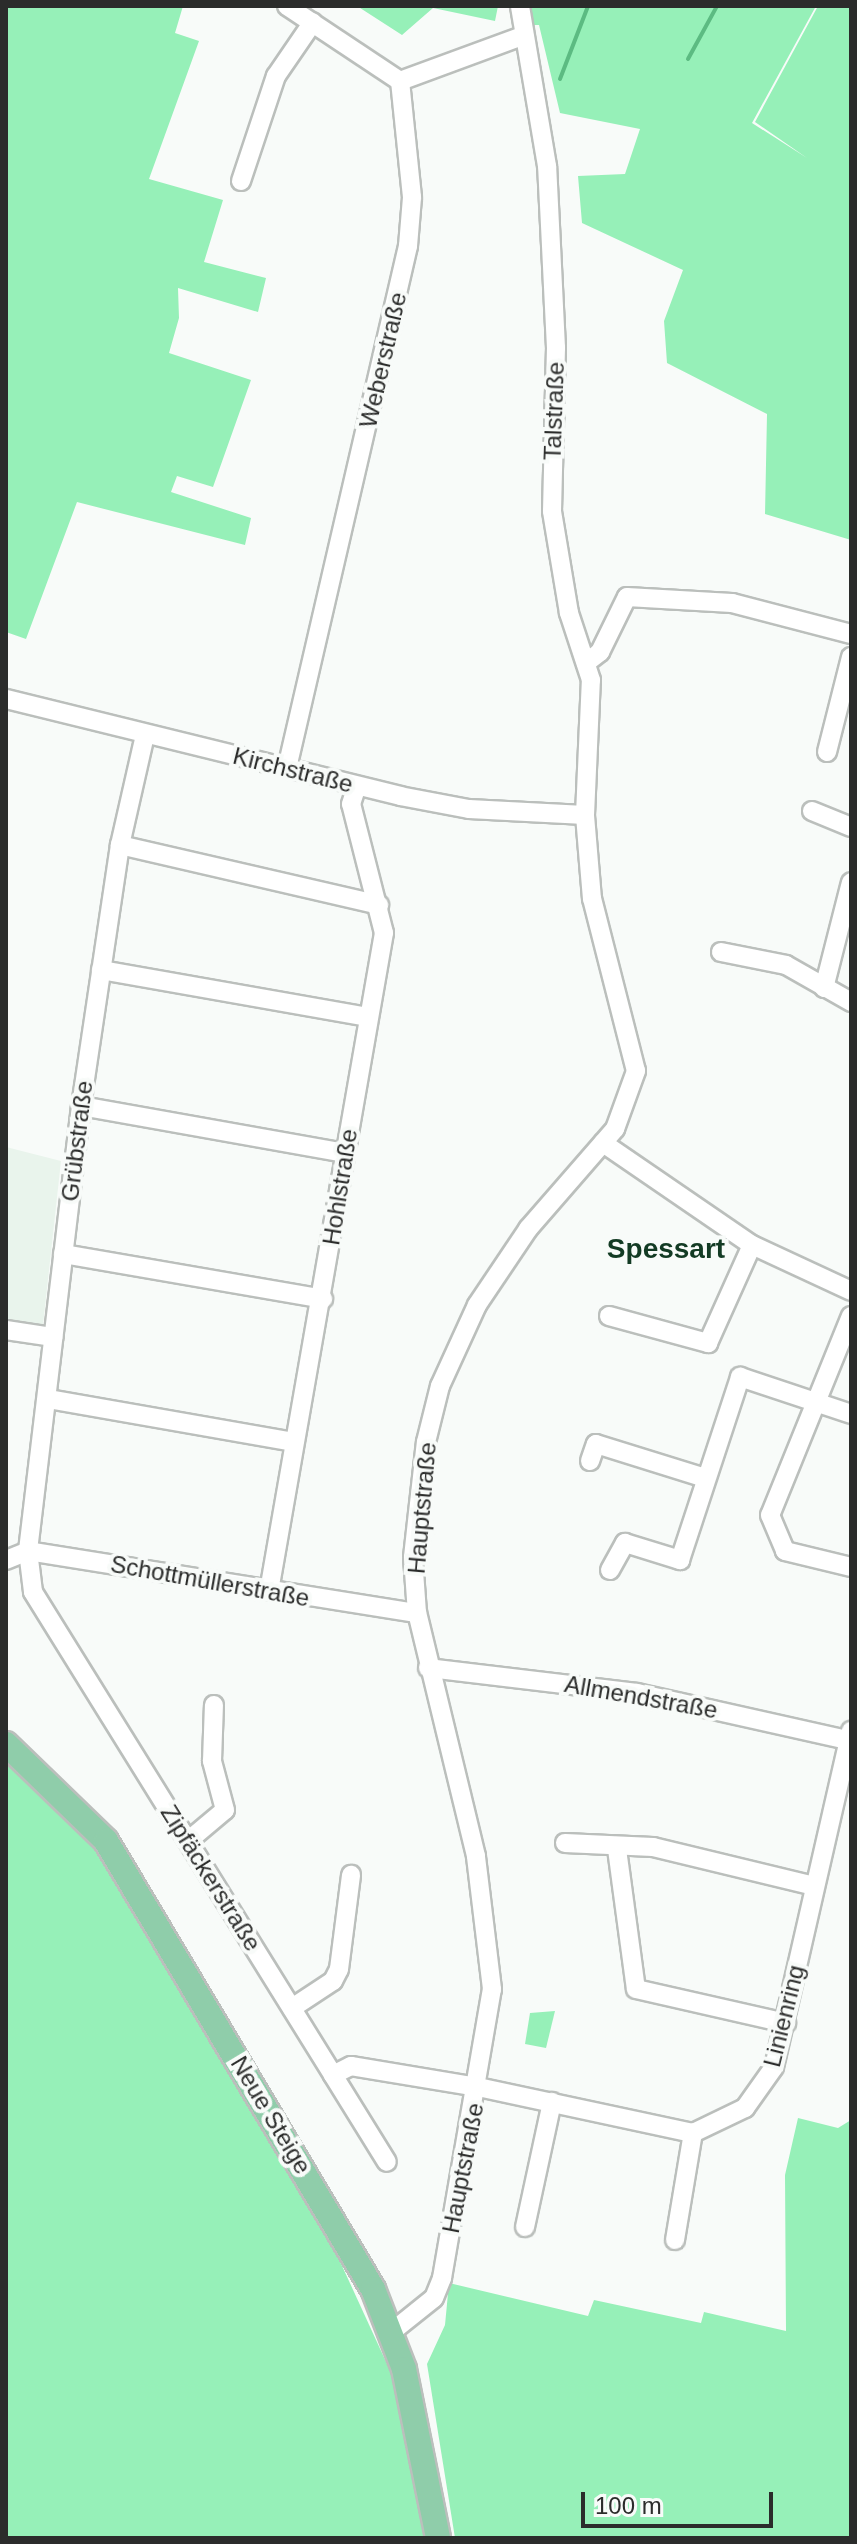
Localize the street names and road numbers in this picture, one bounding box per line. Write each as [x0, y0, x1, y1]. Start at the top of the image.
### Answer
street label: Weberstraße [353, 289, 413, 431]
street label: Talstraße [538, 361, 570, 461]
street label: Kirchstraße [230, 741, 356, 799]
street label: Grübstraße [55, 1079, 99, 1203]
street label: Hohlstraße [317, 1127, 363, 1247]
street label: Hauptstraße [402, 1441, 442, 1575]
street label: Schottmüllerstraße [108, 1549, 312, 1613]
street label: Allmendstraße [562, 1669, 720, 1725]
street label: Zipfäckerstraße [155, 1800, 267, 1956]
street label: Linienring [757, 1962, 811, 2070]
street label: Neue Steige [225, 2051, 317, 2179]
street label: Hauptstraße [436, 2100, 490, 2236]

